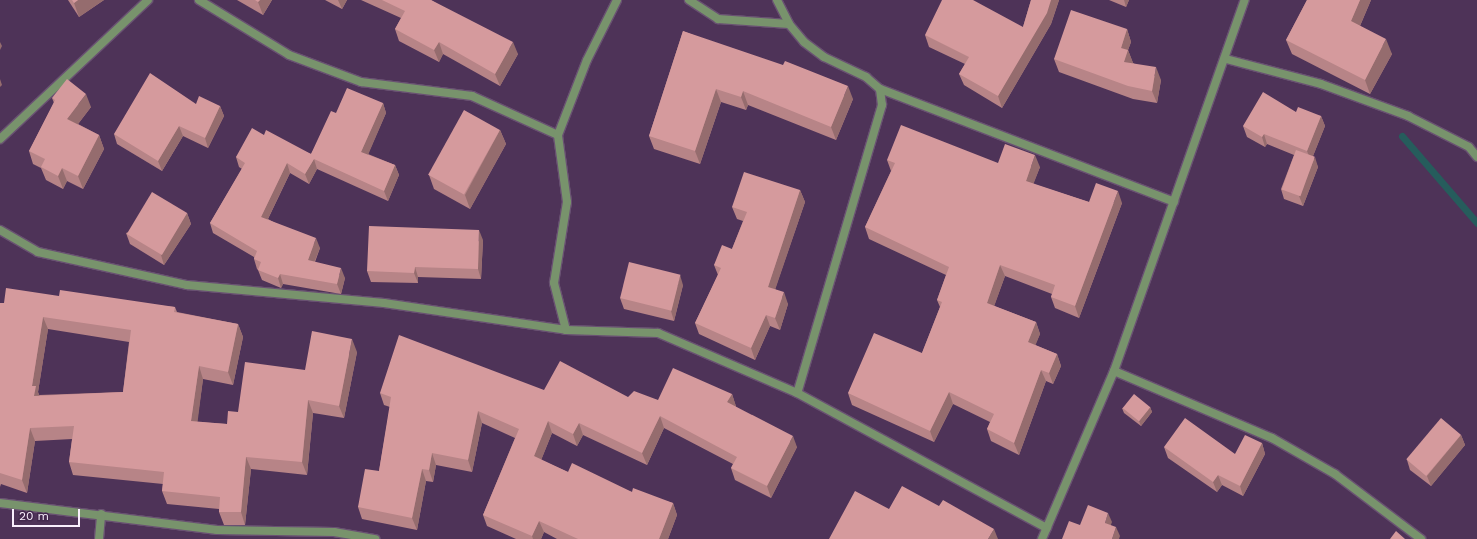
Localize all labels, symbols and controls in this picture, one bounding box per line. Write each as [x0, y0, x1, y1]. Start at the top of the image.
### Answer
scale bar [14, 501, 82, 527]
text: 20 m [19, 509, 49, 523]

